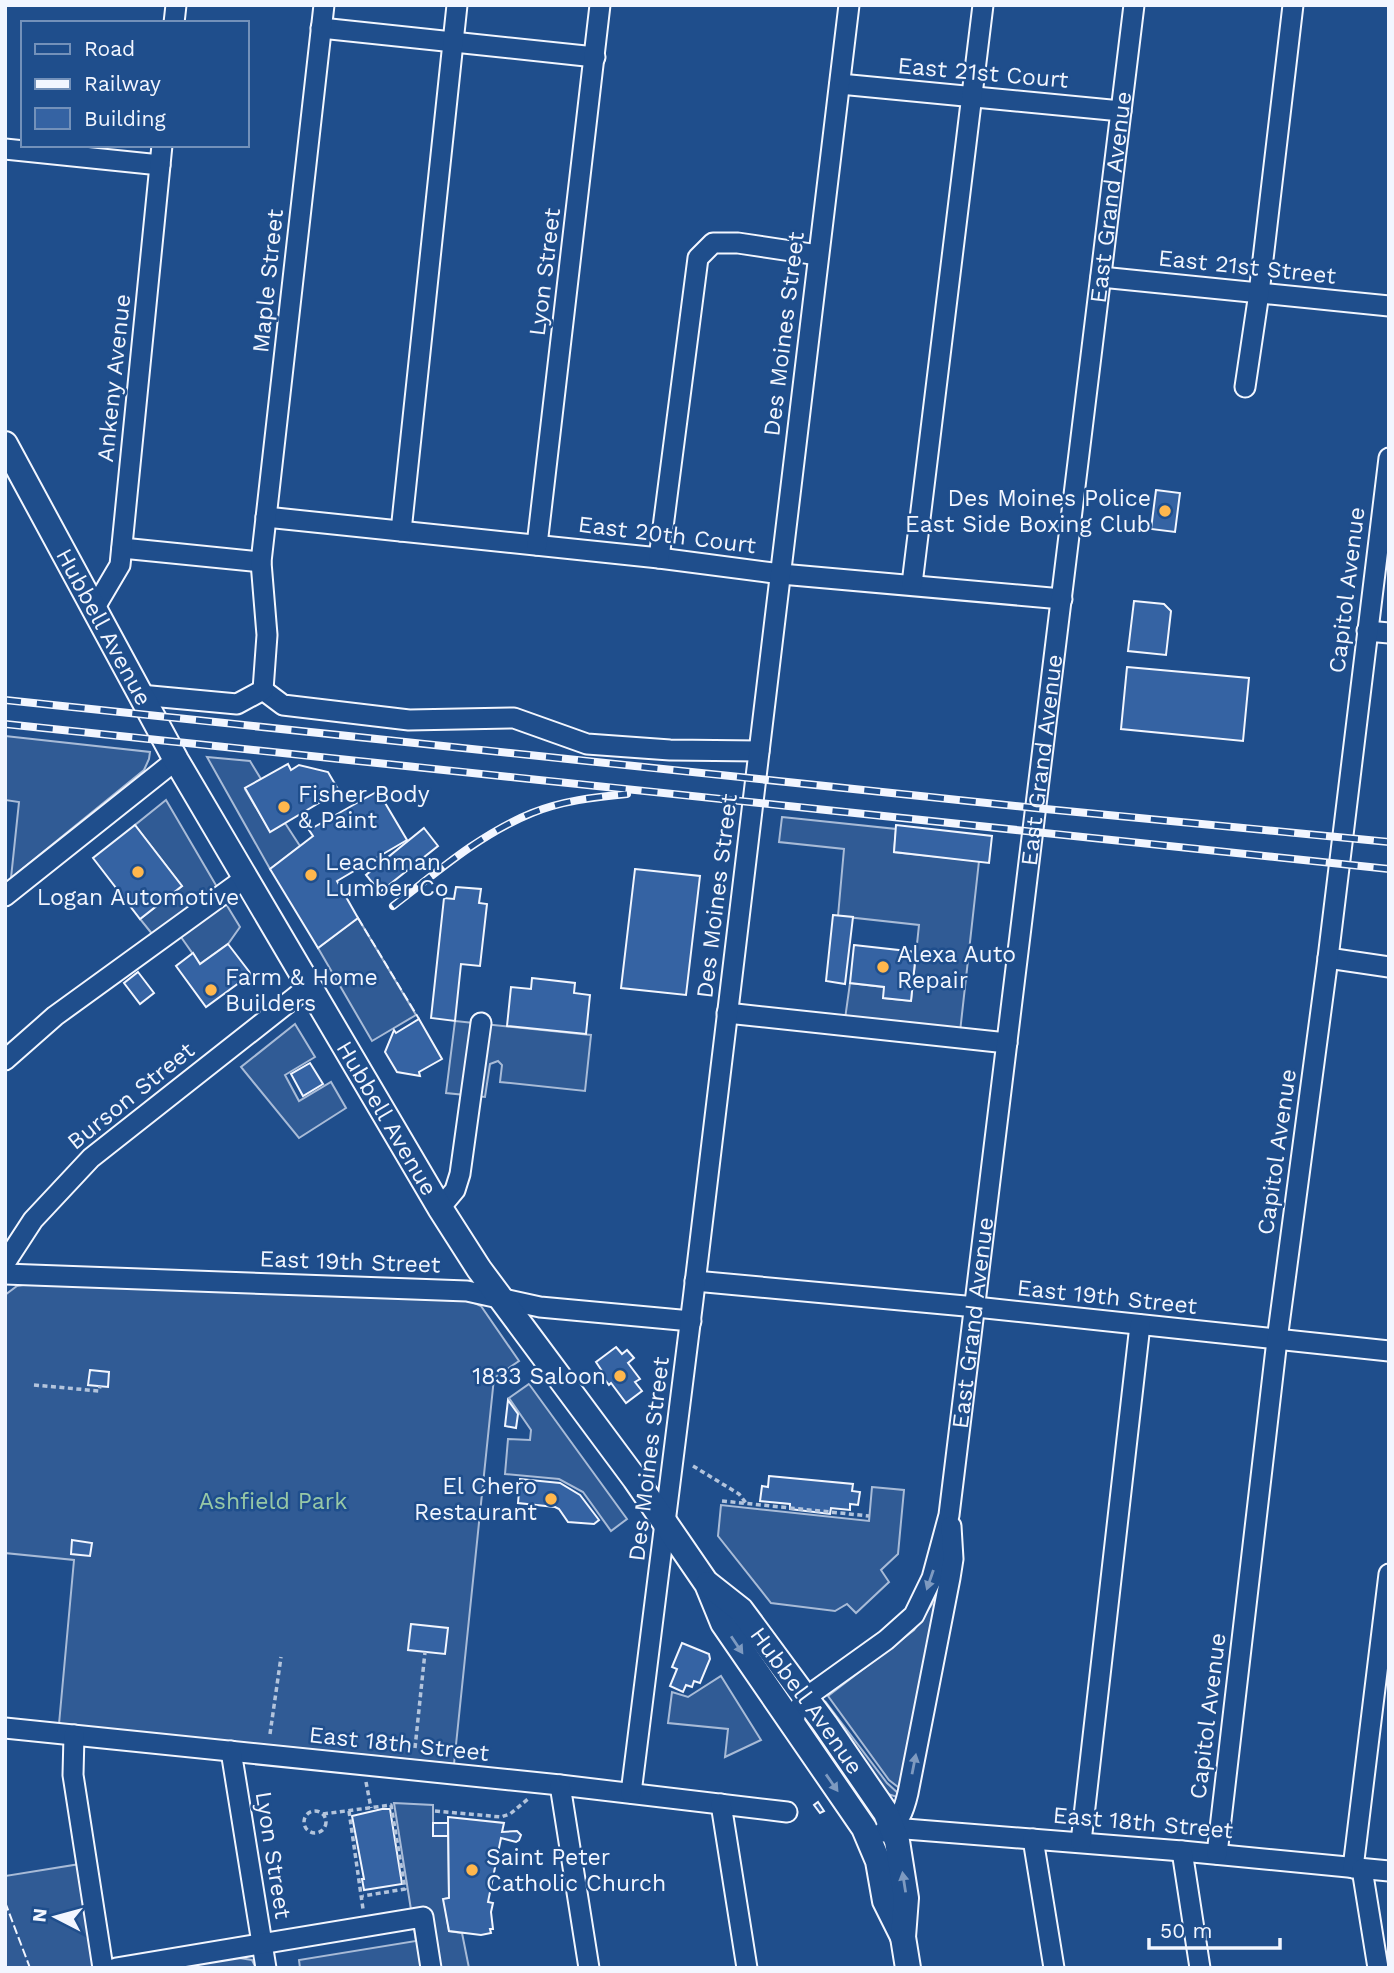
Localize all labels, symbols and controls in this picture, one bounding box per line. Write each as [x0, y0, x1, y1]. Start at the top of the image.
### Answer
legend [21, 21, 248, 147]
text: Road [84, 36, 135, 61]
street label: East 21st Court [896, 52, 1070, 94]
text: Railway [84, 71, 161, 96]
street label: East Grand Avenue [1084, 90, 1137, 305]
text: Building [84, 106, 166, 131]
street label: Lyon Street [524, 206, 566, 338]
street label: Maple Street [247, 207, 289, 354]
street label: Des Moines Street [758, 230, 810, 438]
street label: East 21st Street [1157, 244, 1338, 290]
street label: Ankeny Avenue [92, 293, 136, 463]
place label: Des Moines Police East Side Boxing Club [905, 485, 1151, 538]
marker: Des Moines Police East Side Boxing Club [1157, 503, 1173, 519]
street label: Capitol Avenue [1323, 505, 1371, 675]
street label: East 20th Court [577, 511, 758, 559]
street label: Hubbell Avenue [51, 544, 157, 710]
street label: East Grand Avenue [1015, 653, 1068, 867]
place label: Fisher Body & Paint [298, 781, 430, 834]
street label: Des Moines Street [691, 792, 743, 1000]
marker: Fisher Body & Paint [276, 799, 292, 815]
place label: Leachman Lumber Co [325, 849, 449, 902]
marker: Logan Automotive [130, 864, 146, 880]
marker: Leachman Lumber Co [303, 867, 319, 883]
place label: Logan Automotive [37, 884, 239, 911]
place label: Alexa Auto Repair [897, 941, 1016, 994]
marker: Alexa Auto Repair [875, 959, 891, 975]
place label: Farm & Home Builders [225, 964, 378, 1017]
marker: Farm & Home Builders [203, 982, 219, 998]
street label: Burson Street [62, 1036, 200, 1155]
street label: Hubbell Avenue [331, 1036, 443, 1200]
street label: Capitol Avenue [1252, 1067, 1302, 1237]
street label: East Grand Avenue [946, 1215, 999, 1430]
street label: East 19th Street [259, 1245, 441, 1279]
street label: East 19th Street [1016, 1274, 1199, 1320]
street label: Des Moines Street [623, 1355, 675, 1563]
place label: 1833 Saloon [472, 1363, 606, 1390]
marker: 1833 Saloon [612, 1368, 628, 1384]
place label: El Chero Restaurant [414, 1473, 537, 1526]
park label: Ashfield Park [199, 1488, 347, 1515]
marker: El Chero Restaurant [543, 1491, 559, 1507]
one-way arrow [924, 1570, 935, 1591]
street label: Hubbell Avenue [745, 1622, 869, 1779]
street label: Capitol Avenue [1184, 1631, 1232, 1801]
one-way arrow [730, 1636, 744, 1654]
street label: East 18th Street [308, 1721, 491, 1767]
one-way arrow [909, 1753, 920, 1775]
one-way arrow [825, 1774, 839, 1792]
street label: Lyon Street [250, 1789, 296, 1921]
street label: East 18th Street [1052, 1802, 1235, 1844]
place label: Saint Peter Catholic Church [486, 1844, 666, 1897]
marker: Saint Peter Catholic Church [464, 1862, 480, 1878]
one-way arrow [898, 1871, 909, 1893]
north arrow [21, 1882, 91, 1952]
scale bar [1149, 1906, 1280, 1950]
text: N [27, 1907, 52, 1923]
text: 50 m [1160, 1918, 1212, 1943]

